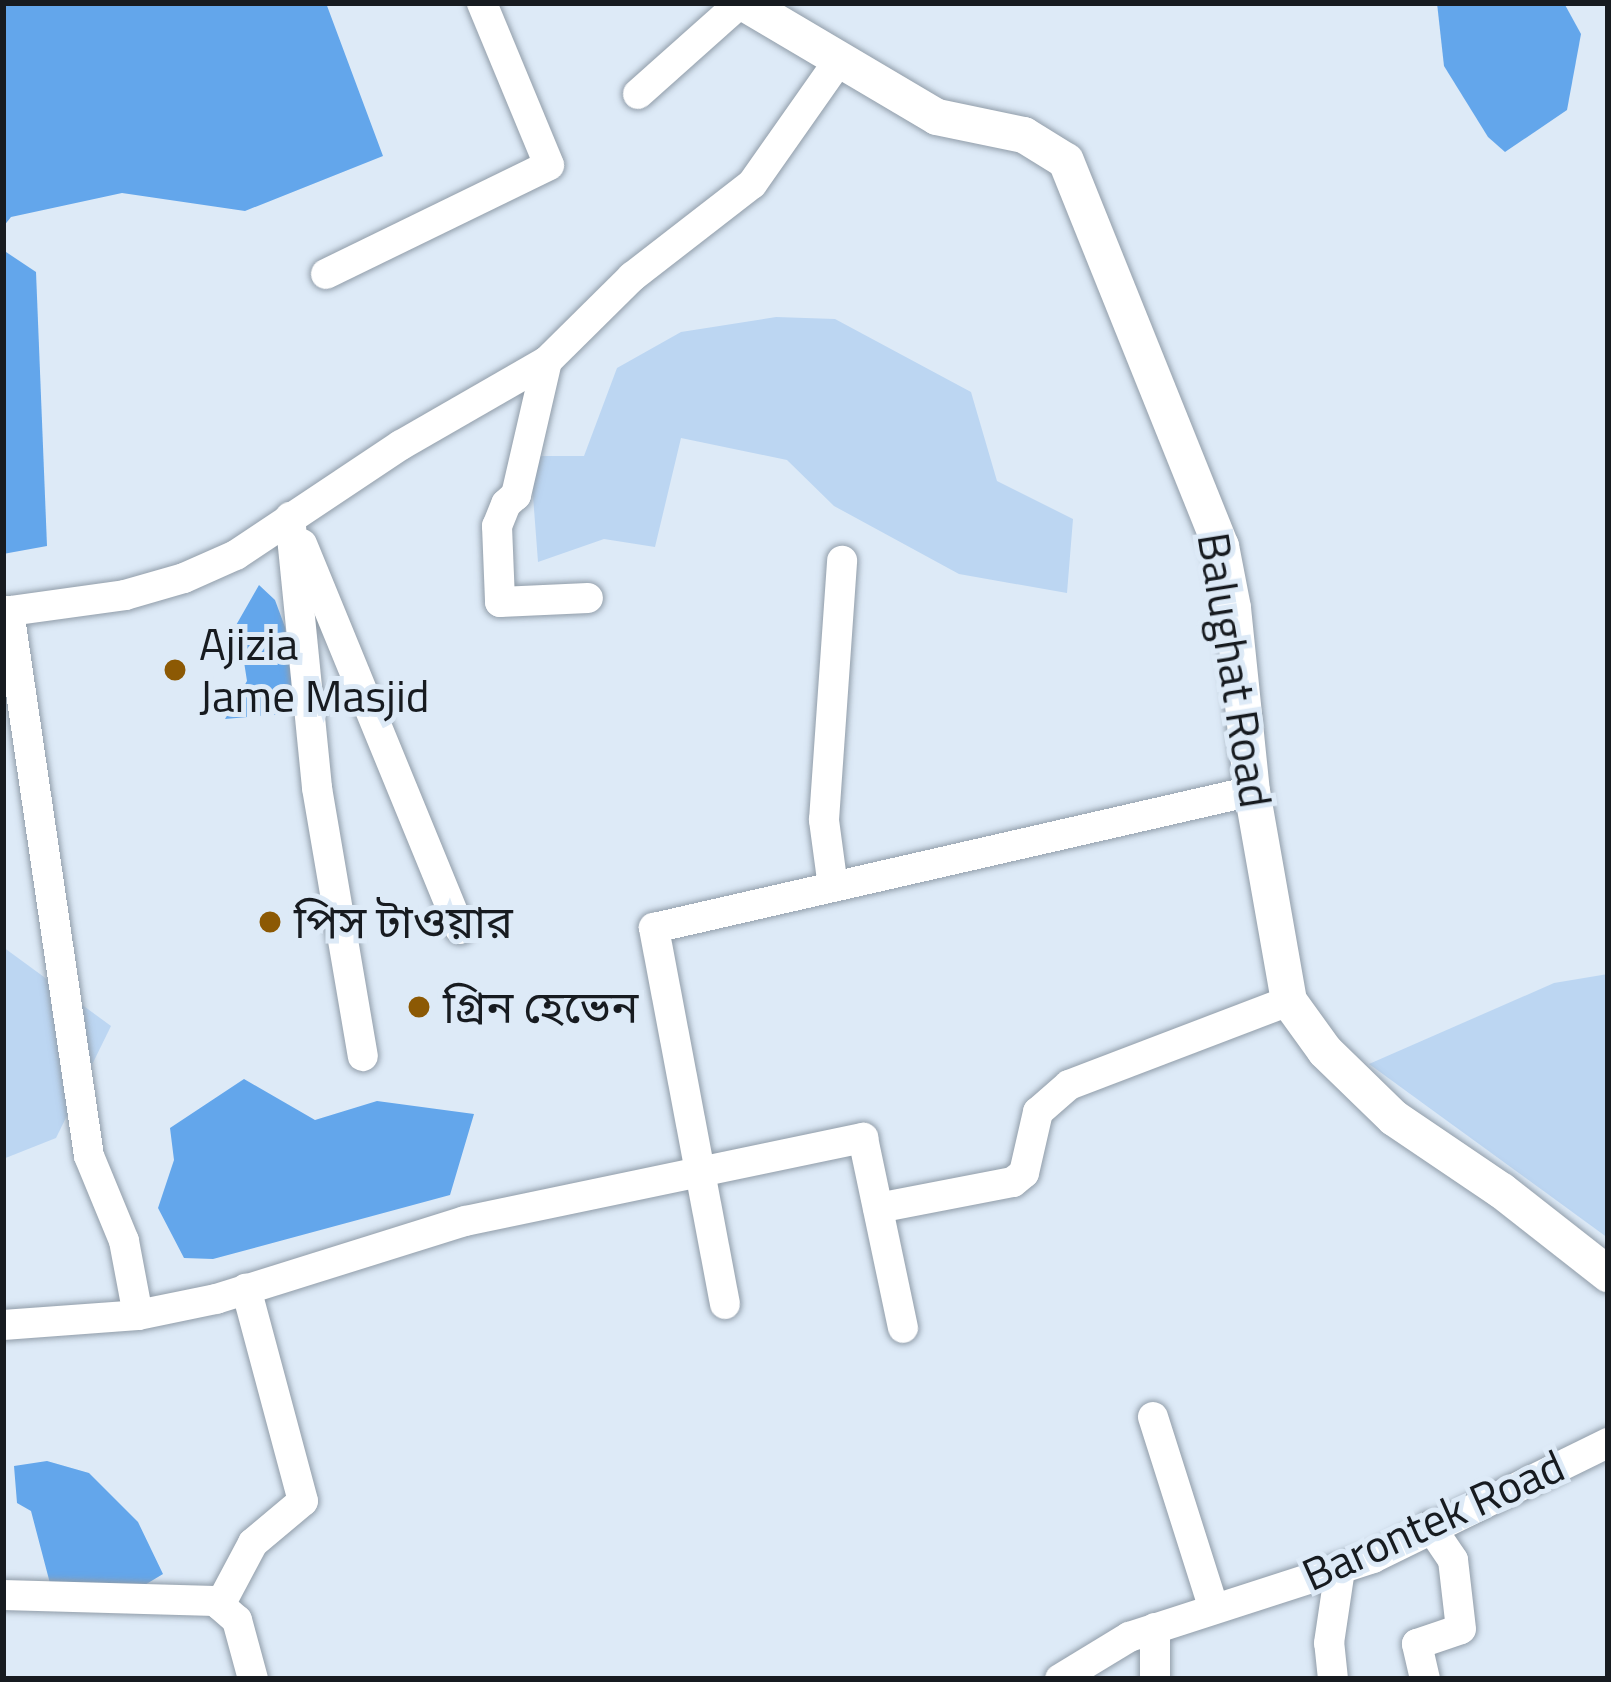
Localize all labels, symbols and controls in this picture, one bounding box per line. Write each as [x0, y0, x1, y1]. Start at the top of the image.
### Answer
street label: Balughat Road [1187, 529, 1283, 811]
place label: Ajizia Jame Masjid [199, 617, 430, 723]
marker: Ajizia Jame Masjid [162, 657, 188, 683]
place label: পিস টাওয়ার [294, 895, 513, 949]
marker: পিস টাওয়ার [257, 909, 283, 935]
place label: গ্রিন হেভেন [443, 980, 638, 1034]
marker: গ্রিন হেভেন [406, 994, 432, 1020]
street label: Barontek Road [1294, 1438, 1572, 1602]

